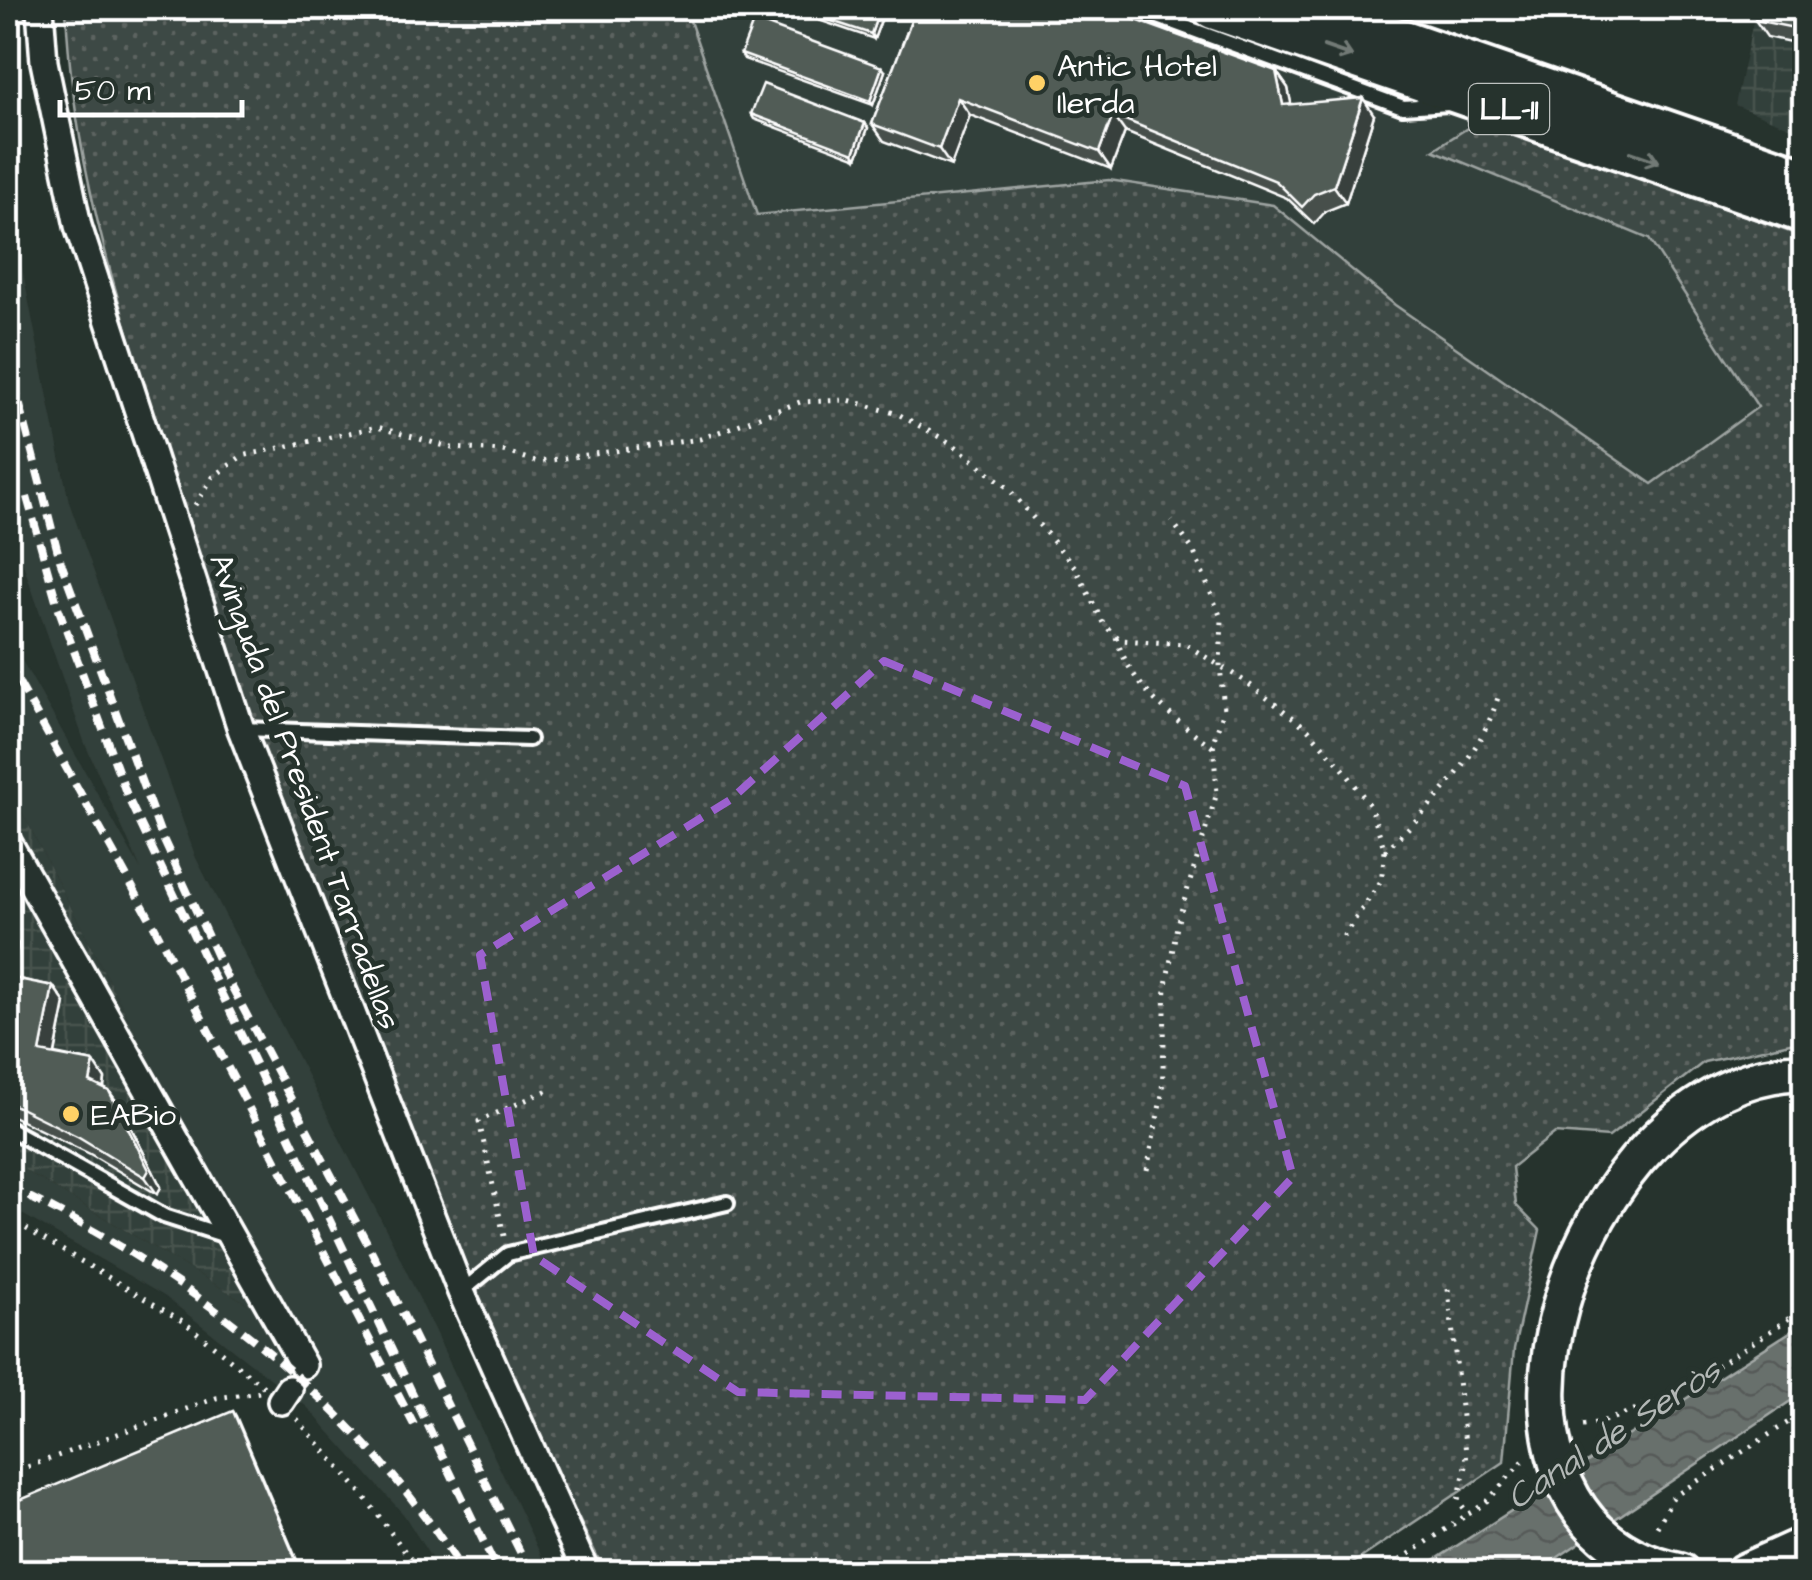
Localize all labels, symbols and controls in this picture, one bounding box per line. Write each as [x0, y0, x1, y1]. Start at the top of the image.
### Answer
one-way arrow [1322, 43, 1354, 61]
place label: Antic Hotel Ilerda [1057, 44, 1217, 126]
scale bar [60, 55, 242, 117]
text: 50 m [75, 70, 151, 112]
marker: Antic Hotel Ilerda [1026, 72, 1048, 94]
road number: LL-11 [1469, 84, 1549, 134]
one-way arrow [1629, 149, 1661, 167]
street label: Avinguda del President Tarradellas [197, 547, 412, 1036]
place label: EABio [91, 1093, 176, 1138]
marker: EABio [60, 1103, 82, 1125]
water label: Canal de Seròs [1497, 1345, 1732, 1522]

